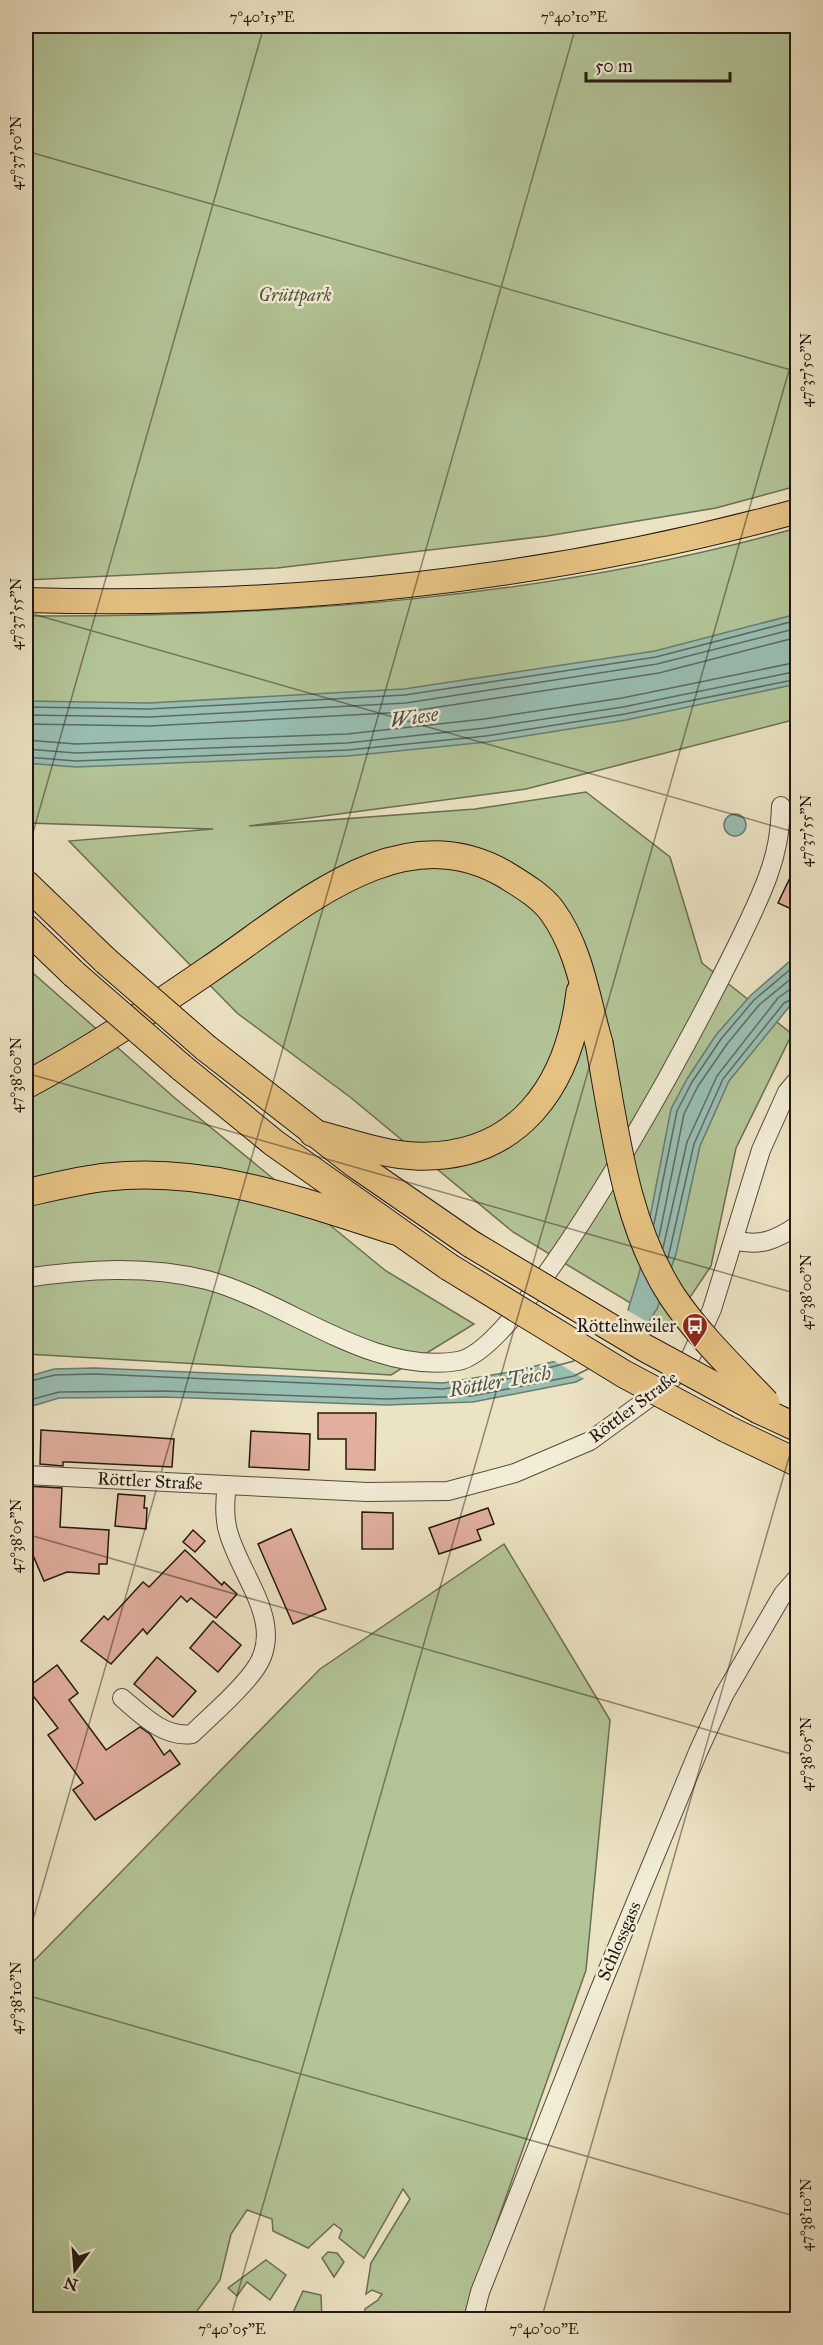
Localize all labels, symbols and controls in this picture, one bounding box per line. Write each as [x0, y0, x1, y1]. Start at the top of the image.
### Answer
text: 7°40'15"E [230, 8, 295, 26]
text: 7°40'10"E [541, 8, 608, 26]
scale bar [586, 45, 730, 83]
text: 50 m [595, 55, 633, 77]
text: 47°37'50"N [7, 116, 25, 190]
park label: Grüttpark [259, 284, 331, 307]
text: 47°37'50"N [797, 333, 815, 407]
text: 47°37'55"N [7, 577, 25, 650]
water label: Wiese [389, 702, 440, 732]
text: 47°37'55"N [797, 794, 815, 867]
text: 47°38'00"N [7, 1037, 25, 1113]
text: 47°38'00"N [797, 1254, 815, 1330]
bus stop icon: Röttelnweiler [680, 1311, 710, 1349]
place label: Röttelnweiler [576, 1315, 676, 1337]
water label: Röttler Teich [446, 1360, 553, 1402]
street label: Röttler Straße [584, 1367, 682, 1447]
street label: Röttler Straße [97, 1467, 203, 1495]
text: 47°38'05"N [7, 1499, 25, 1573]
text: 47°38'05"N [797, 1717, 815, 1791]
street label: Schlossgass [592, 1898, 646, 1984]
text: 47°38'10"N [7, 1961, 25, 2035]
text: 47°38'10"N [797, 2178, 815, 2252]
north arrow [45, 2240, 105, 2300]
text: N [61, 2273, 80, 2295]
text: 7°40'05"E [198, 2320, 266, 2338]
text: 7°40'00"E [509, 2320, 579, 2338]

